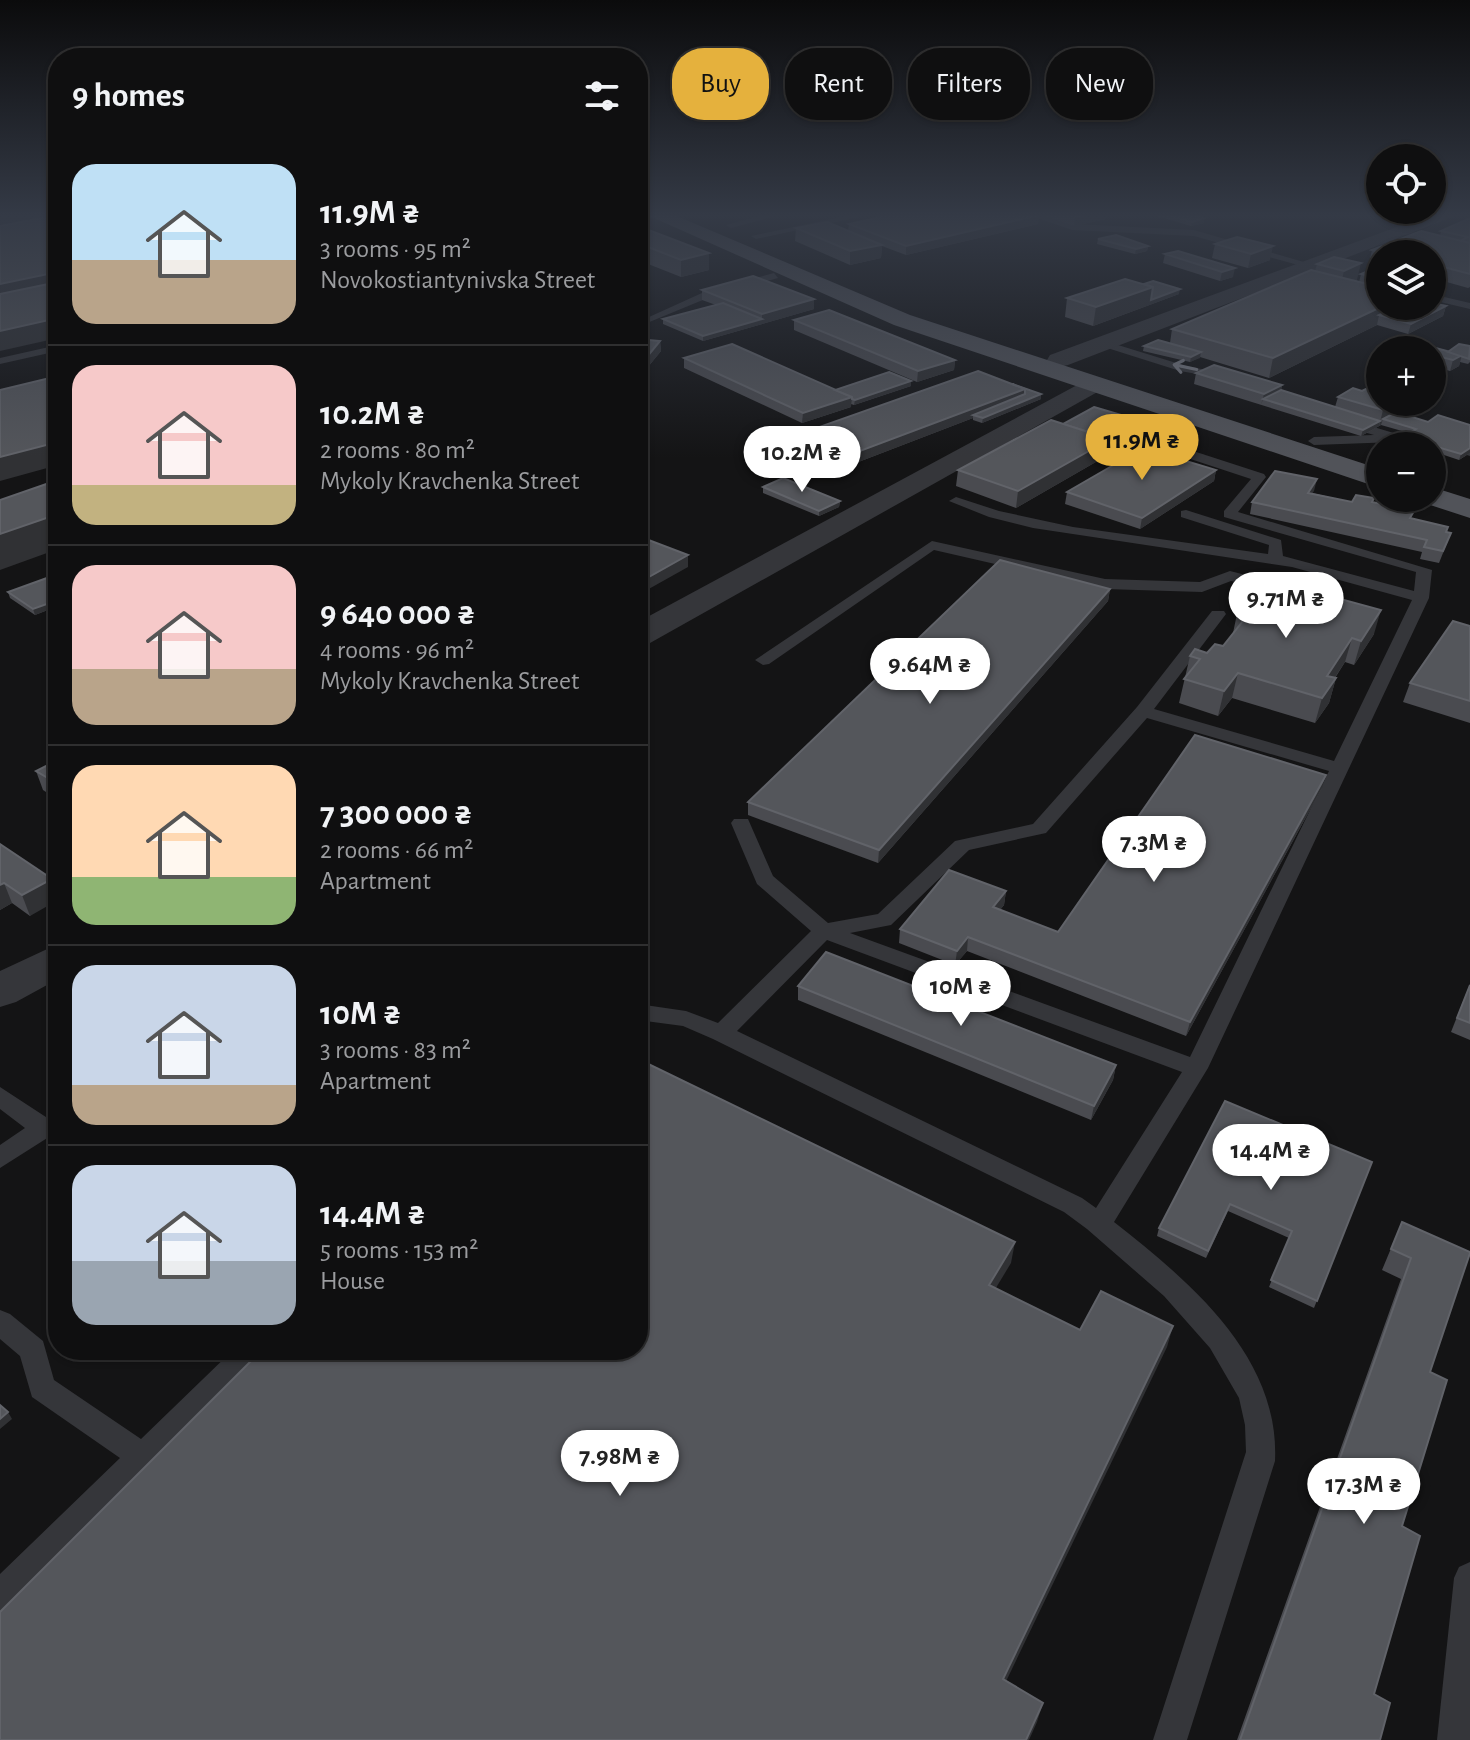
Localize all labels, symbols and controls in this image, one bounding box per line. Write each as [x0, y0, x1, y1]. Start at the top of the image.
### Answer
chip: Buy [672, 48, 769, 120]
chip: Rent [785, 48, 892, 120]
chip: Filters [908, 48, 1030, 120]
chip: New [1046, 48, 1153, 120]
icon: filters [580, 74, 624, 118]
text: 9 homes [72, 79, 185, 113]
map controls [1366, 144, 1446, 512]
button: locate [1366, 144, 1446, 224]
icon: home [136, 196, 232, 292]
text: 11.9M ₴ [320, 196, 421, 230]
text: 3 rooms · 95 m² [320, 236, 471, 262]
button: layers [1366, 240, 1446, 320]
text: Novokostiantynivska Street [320, 267, 595, 293]
button: + [1366, 336, 1446, 416]
one-way arrow [1172, 359, 1198, 374]
icon: home [136, 397, 232, 493]
text: 10.2M ₴ [320, 397, 426, 431]
pin: 11.9M ₴ [1068, 414, 1216, 482]
pin: 10.2M ₴ [728, 426, 876, 494]
text: 11.9M ₴ [1104, 427, 1180, 453]
button: − [1366, 432, 1446, 512]
text: 2 rooms · 80 m² [320, 437, 475, 463]
text: 10.2M ₴ [762, 439, 842, 465]
text: Mykoly Kravchenka Street [320, 468, 579, 494]
pin: 9.71M ₴ [1212, 572, 1360, 640]
text: 9.71M ₴ [1247, 585, 1325, 611]
icon: home [136, 597, 232, 693]
text: 9 640 000 ₴ [320, 597, 476, 631]
text: 4 rooms · 96 m² [320, 637, 474, 663]
pin: 9.64M ₴ [856, 638, 1004, 706]
text: 9.64M ₴ [888, 651, 972, 677]
text: Mykoly Kravchenka Street [320, 668, 579, 694]
icon: home [136, 797, 232, 893]
text: 7 300 000 ₴ [320, 797, 473, 831]
pin: 7.3M ₴ [1089, 816, 1219, 884]
text: 7.3M ₴ [1120, 829, 1188, 855]
text: 2 rooms · 66 m² [320, 837, 473, 863]
text: Apartment [320, 868, 431, 894]
pin: 10M ₴ [905, 960, 1017, 1028]
text: 10M ₴ [930, 973, 992, 999]
icon: home [136, 997, 232, 1093]
text: 10M ₴ [320, 997, 402, 1031]
text: 3 rooms · 83 m² [320, 1037, 471, 1063]
text: Apartment [320, 1068, 431, 1094]
pin: 14.4M ₴ [1197, 1124, 1345, 1192]
text: 14.4M ₴ [1230, 1137, 1312, 1163]
icon: home [136, 1197, 232, 1293]
text: 14.4M ₴ [320, 1197, 426, 1231]
text: 5 rooms · 153 m² [320, 1237, 478, 1263]
text: House [320, 1268, 385, 1294]
pin: 7.98M ₴ [546, 1430, 694, 1498]
text: 7.98M ₴ [579, 1443, 661, 1469]
pin: 17.3M ₴ [1290, 1458, 1438, 1526]
text: 17.3M ₴ [1325, 1471, 1403, 1497]

